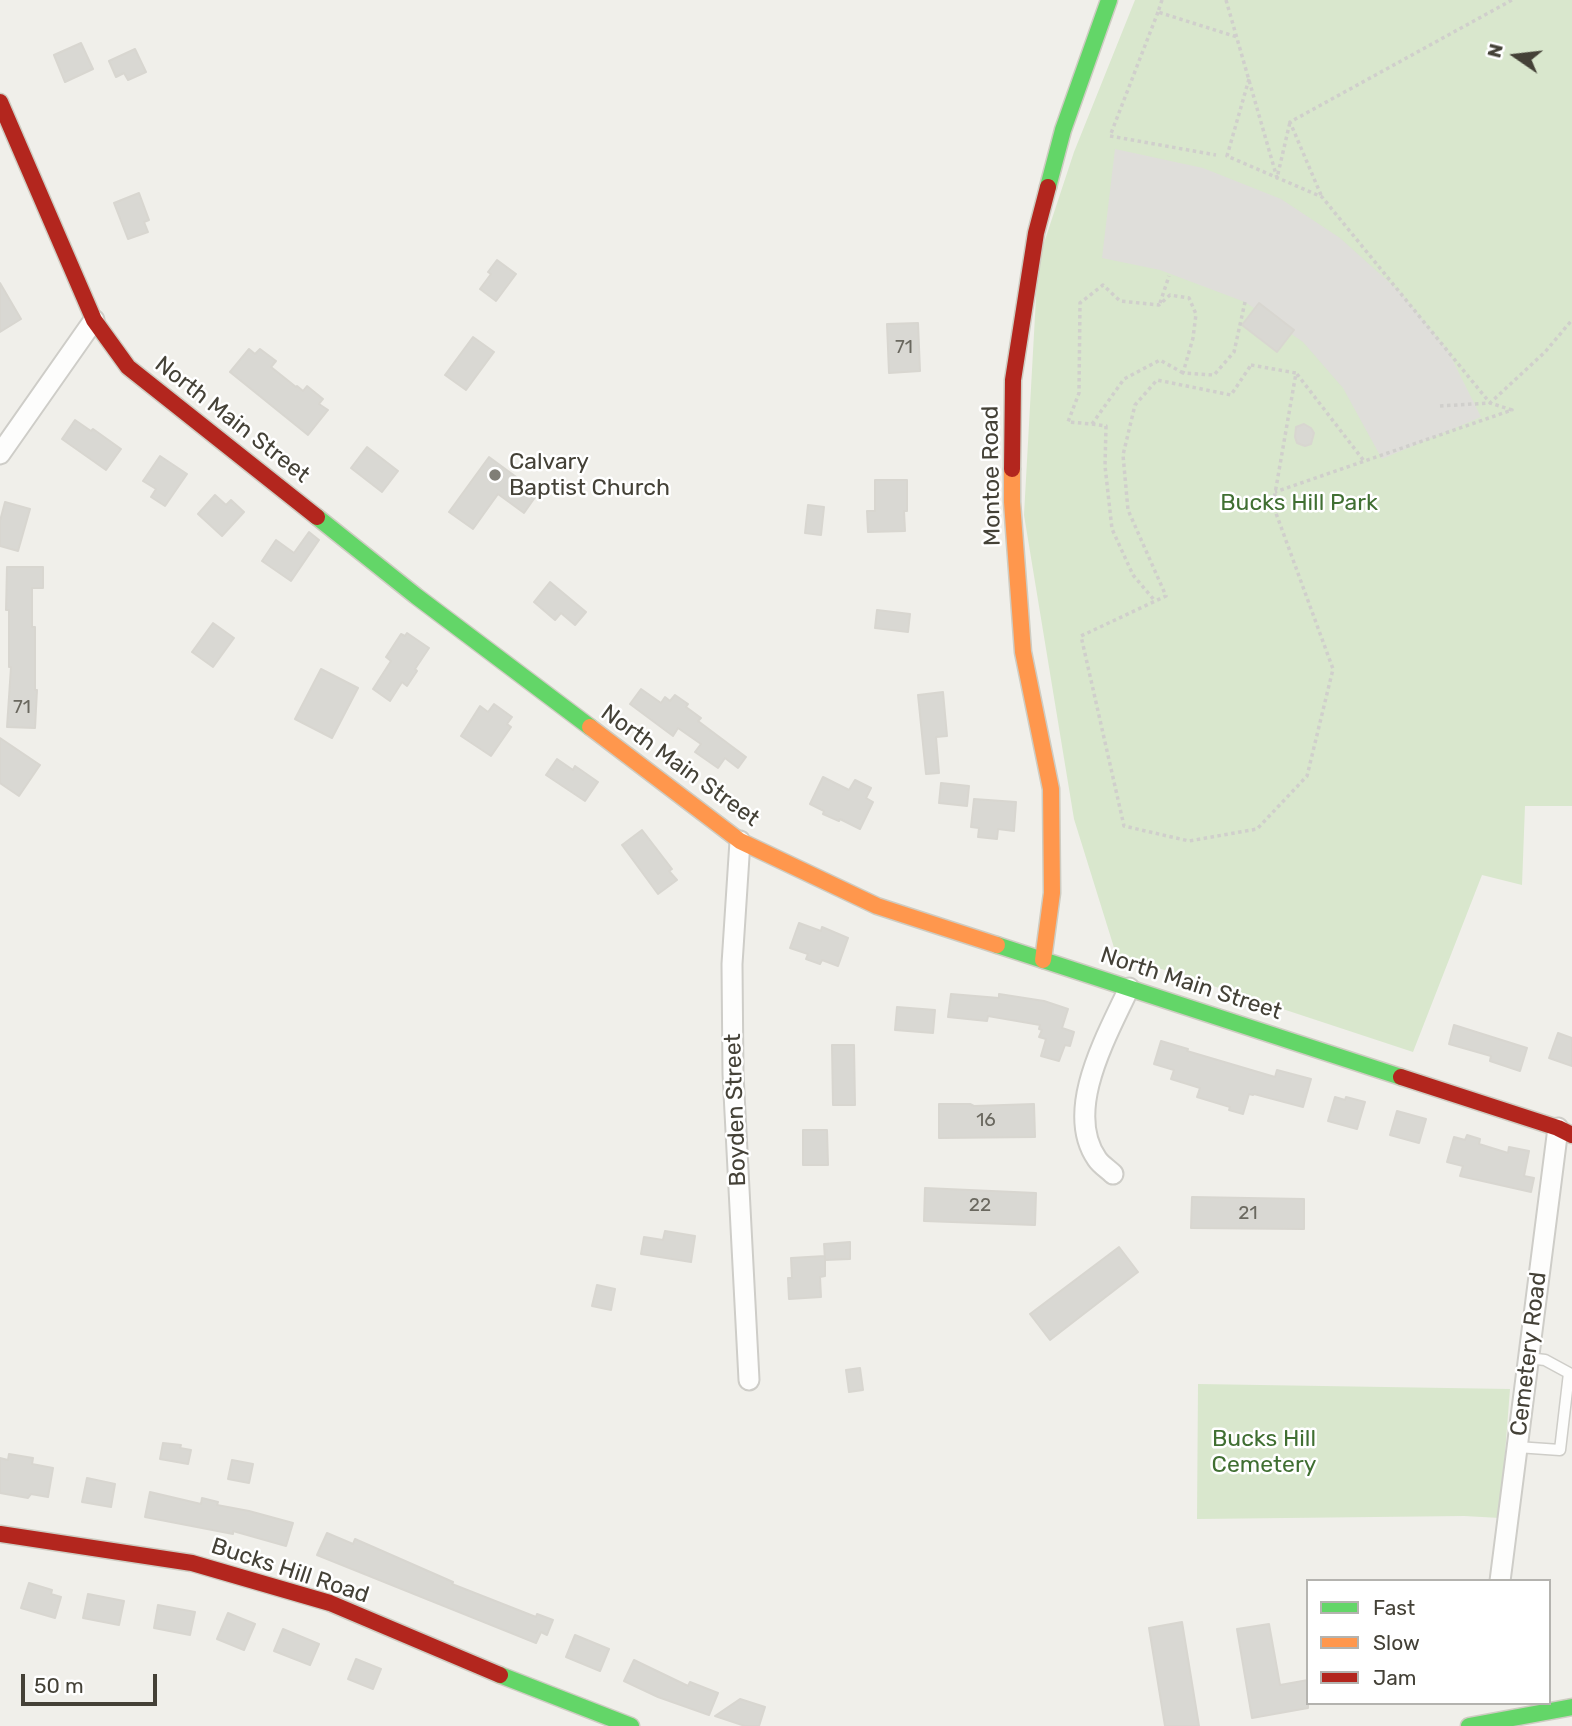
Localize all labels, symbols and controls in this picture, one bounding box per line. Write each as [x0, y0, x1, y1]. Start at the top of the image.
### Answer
north arrow [1481, 21, 1551, 91]
text: N [1482, 41, 1508, 60]
house number: 71 [895, 337, 913, 359]
street label: North Main Street [149, 351, 315, 489]
street label: Montoe Road [977, 406, 1007, 546]
place label: Calvary Baptist Church [509, 448, 670, 502]
marker: Calvary Baptist Church [487, 467, 503, 483]
park label: Bucks Hill Park [1220, 489, 1378, 517]
house number: 71 [13, 697, 31, 719]
street label: North Main Street [595, 699, 765, 833]
street label: North Main Street [1097, 942, 1285, 1026]
street label: Boyden Street [720, 1033, 752, 1187]
house number: 16 [976, 1110, 996, 1132]
house number: 22 [969, 1195, 991, 1217]
house number: 21 [1238, 1203, 1258, 1225]
street label: Cemetery Road [1505, 1270, 1553, 1438]
park label: Bucks Hill Cemetery [1212, 1425, 1316, 1479]
street label: Bucks Hill Road [208, 1533, 372, 1609]
legend [1306, 1579, 1551, 1705]
text: Fast [1373, 1595, 1415, 1620]
text: Slow [1373, 1630, 1420, 1655]
scale bar [24, 1660, 161, 1704]
text: Jam [1373, 1665, 1417, 1690]
text: 50 m [34, 1673, 84, 1698]

